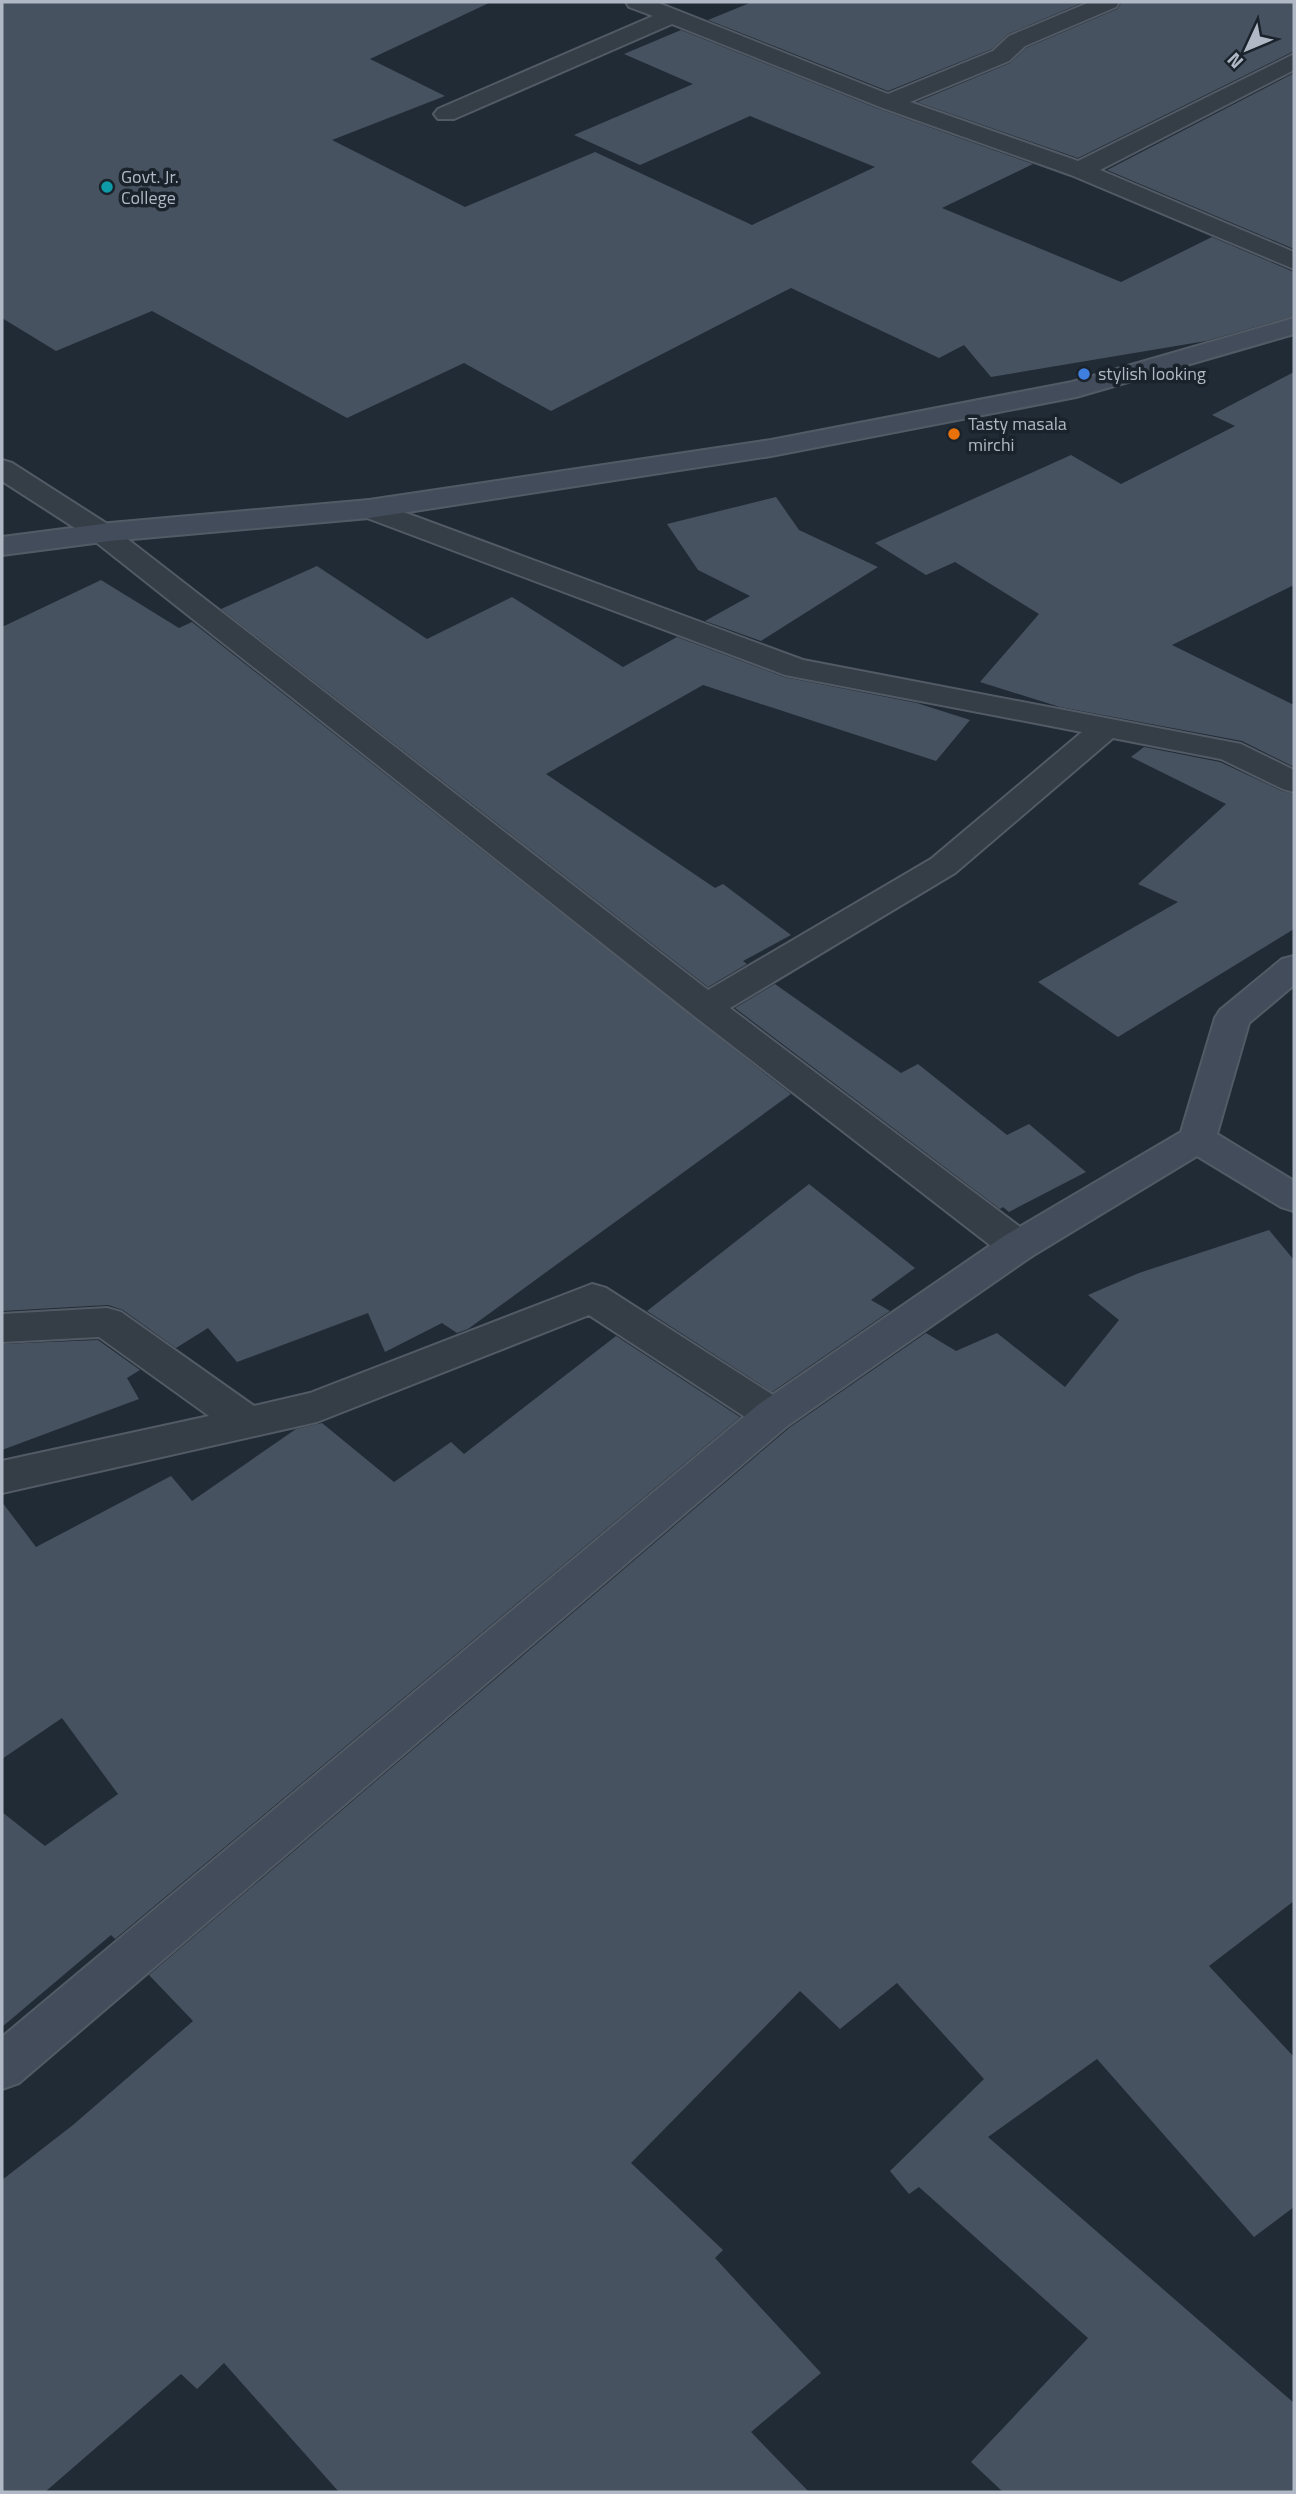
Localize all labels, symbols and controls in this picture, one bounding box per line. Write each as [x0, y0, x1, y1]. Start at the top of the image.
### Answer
north arrow [1212, 14, 1282, 84]
text: N [1219, 46, 1249, 76]
place label: Govt. Jr. College [121, 163, 179, 211]
marker: Govt. Jr. College [99, 179, 115, 195]
place label: stylish looking [1098, 360, 1206, 387]
marker: stylish looking [1076, 366, 1092, 382]
place label: Tasty masala mirchi [968, 410, 1067, 458]
marker: Tasty masala mirchi [946, 426, 962, 442]

